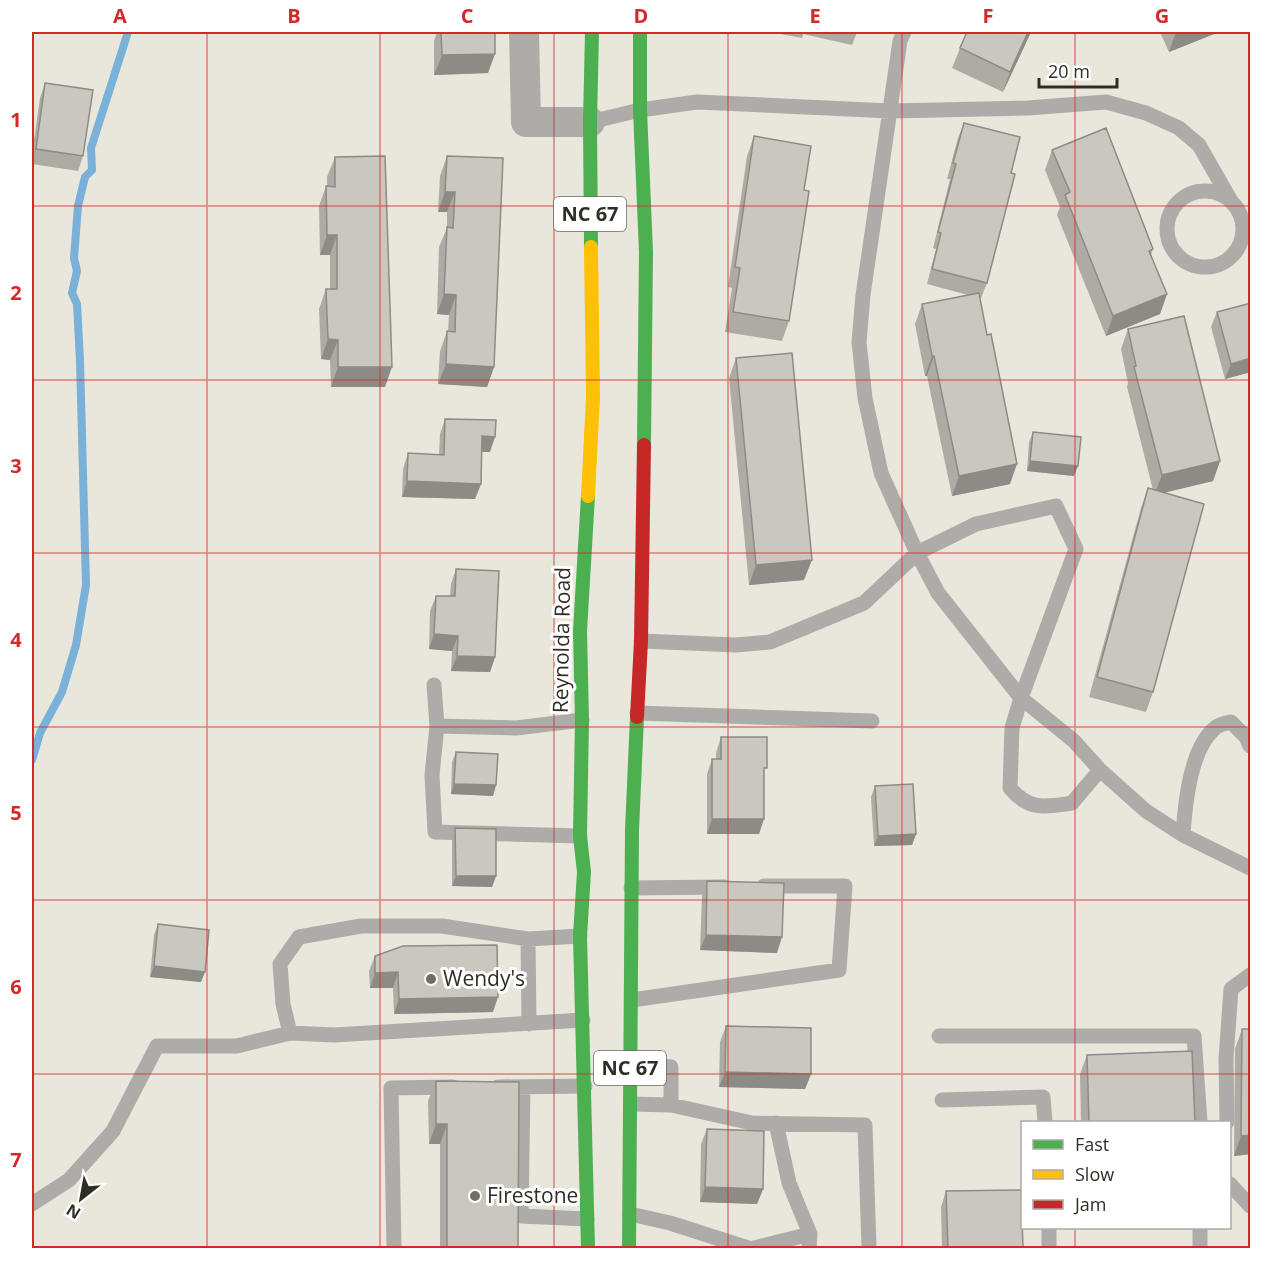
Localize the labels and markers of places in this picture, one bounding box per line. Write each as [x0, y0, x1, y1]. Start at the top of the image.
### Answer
place label: Wendy's [443, 964, 525, 992]
marker: Wendy's [424, 972, 438, 986]
place label: Firestone [487, 1181, 578, 1209]
marker: Firestone [468, 1189, 482, 1203]

